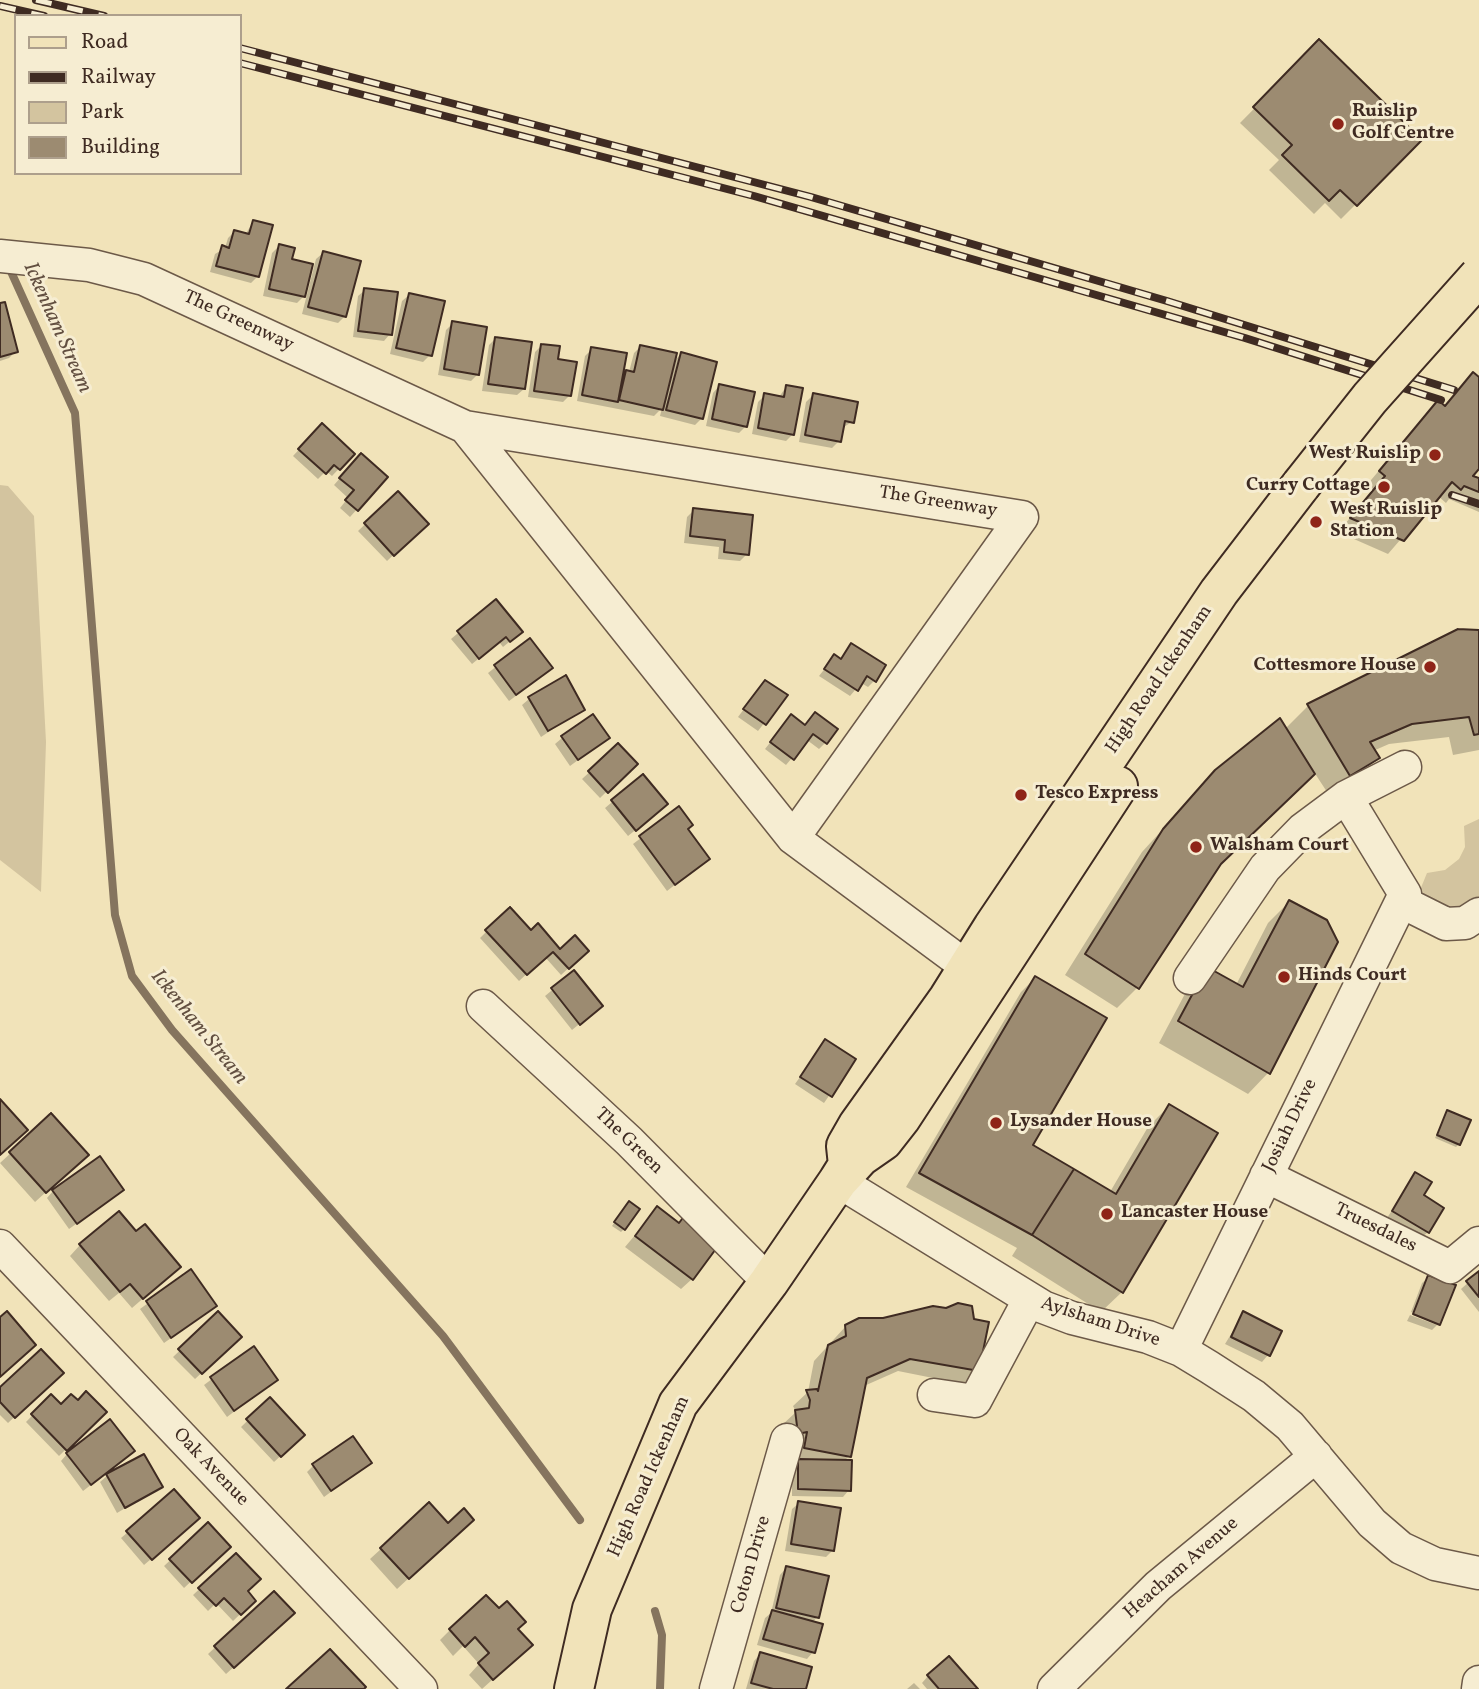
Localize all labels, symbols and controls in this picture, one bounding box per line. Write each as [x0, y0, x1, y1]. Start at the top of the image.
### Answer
legend [14, 14, 242, 175]
text: Road [81, 28, 128, 57]
text: Railway [81, 63, 156, 92]
text: Park [81, 98, 124, 127]
place label: Ruislip Golf Centre [1352, 102, 1454, 146]
marker: Ruislip Golf Centre [1330, 116, 1346, 132]
text: Building [81, 133, 160, 162]
water label: Ickenham Stream [16, 259, 96, 397]
street label: The Greenway [179, 286, 297, 358]
place label: West Ruislip [1309, 444, 1421, 466]
marker: West Ruislip [1427, 447, 1443, 463]
place label: Curry Cottage [1246, 476, 1370, 498]
marker: Curry Cottage [1376, 479, 1392, 495]
street label: The Greenway [877, 482, 999, 524]
place label: West Ruislip Station [1330, 500, 1442, 544]
marker: West Ruislip Station [1308, 514, 1324, 530]
street label: High Road Ickenham [1102, 601, 1218, 759]
place label: Cottesmore House [1253, 656, 1416, 678]
marker: Cottesmore House [1422, 659, 1438, 675]
place label: Tesco Express [1035, 784, 1159, 806]
marker: Tesco Express [1013, 787, 1029, 803]
place label: Walsham Court [1210, 836, 1349, 858]
marker: Walsham Court [1188, 839, 1204, 855]
water label: Ickenham Stream [144, 965, 252, 1091]
place label: Hinds Court [1298, 966, 1407, 988]
marker: Hinds Court [1276, 969, 1292, 985]
street label: Josiah Drive [1259, 1076, 1323, 1176]
street label: The Green [589, 1104, 667, 1180]
place label: Lysander House [1010, 1112, 1152, 1134]
marker: Lysander House [988, 1115, 1004, 1131]
street label: Truesdales [1330, 1199, 1420, 1259]
place label: Lancaster House [1121, 1203, 1268, 1225]
marker: Lancaster House [1099, 1206, 1115, 1222]
street label: Aylsham Drive [1037, 1293, 1163, 1353]
street label: High Road Ickenham [604, 1393, 696, 1561]
street label: Oak Avenue [167, 1424, 253, 1512]
street label: Coton Drive [727, 1513, 777, 1617]
street label: Heacham Avenue [1120, 1513, 1244, 1625]

